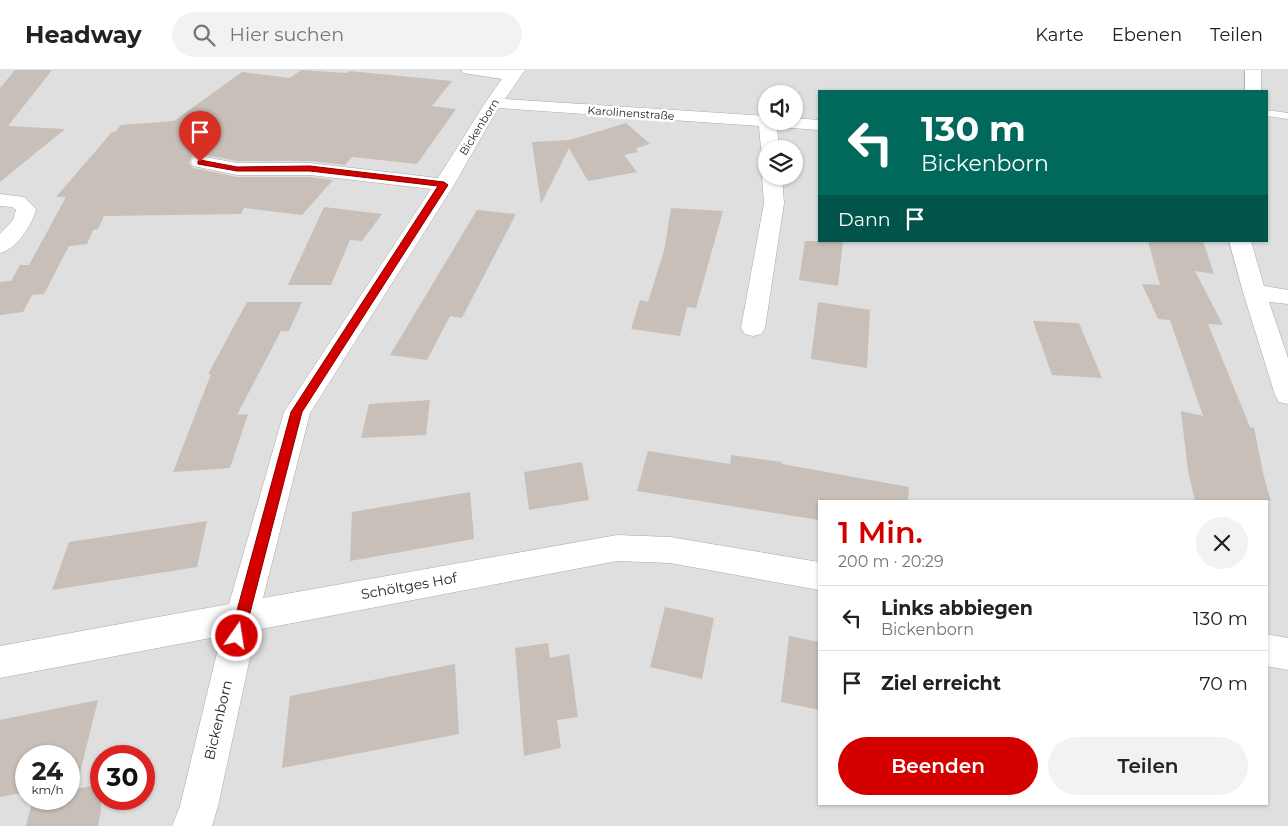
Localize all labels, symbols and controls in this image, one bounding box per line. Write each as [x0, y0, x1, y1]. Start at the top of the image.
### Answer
search box [172, 12, 522, 57]
text: Headway [25, 20, 142, 49]
icon: search [190, 21, 218, 49]
text: Hier suchen [230, 23, 344, 46]
text: Karte [1035, 24, 1084, 46]
text: Ebenen [1112, 24, 1182, 46]
text: Teilen [1210, 24, 1263, 46]
map controls [758, 85, 803, 185]
button: sound [758, 85, 803, 130]
street label: Bickenborn [456, 96, 502, 158]
street label: Karolinenstraße [587, 103, 675, 123]
text: 130 m [921, 107, 1026, 150]
icon: left [838, 110, 903, 175]
pin [179, 111, 221, 162]
icon: arrive [186, 118, 214, 146]
button: layers [758, 140, 803, 185]
text: Bickenborn [921, 150, 1049, 177]
icon: arrive [901, 205, 929, 233]
text: Dann [838, 208, 891, 231]
text: 1 Min. [838, 514, 923, 551]
button: close [1196, 517, 1248, 569]
text: 200 m · 20:29 [838, 552, 944, 571]
street label: Schöltges Hof [360, 568, 460, 603]
text: Links abbiegen [881, 597, 1033, 620]
icon: left [838, 604, 866, 632]
text: 130 m [1193, 607, 1248, 630]
position arrow [210, 609, 262, 661]
text: Bickenborn [881, 620, 974, 639]
icon: arrive [838, 669, 866, 697]
text: Ziel erreicht [881, 672, 1001, 695]
text: 70 m [1199, 672, 1248, 695]
street label: Bickenborn [200, 678, 236, 762]
button: Beenden [838, 737, 1038, 795]
button: Teilen [1048, 737, 1248, 795]
speed limit sign: 30 [90, 745, 155, 810]
text: 24 [32, 756, 63, 786]
text: km/h [31, 782, 64, 797]

